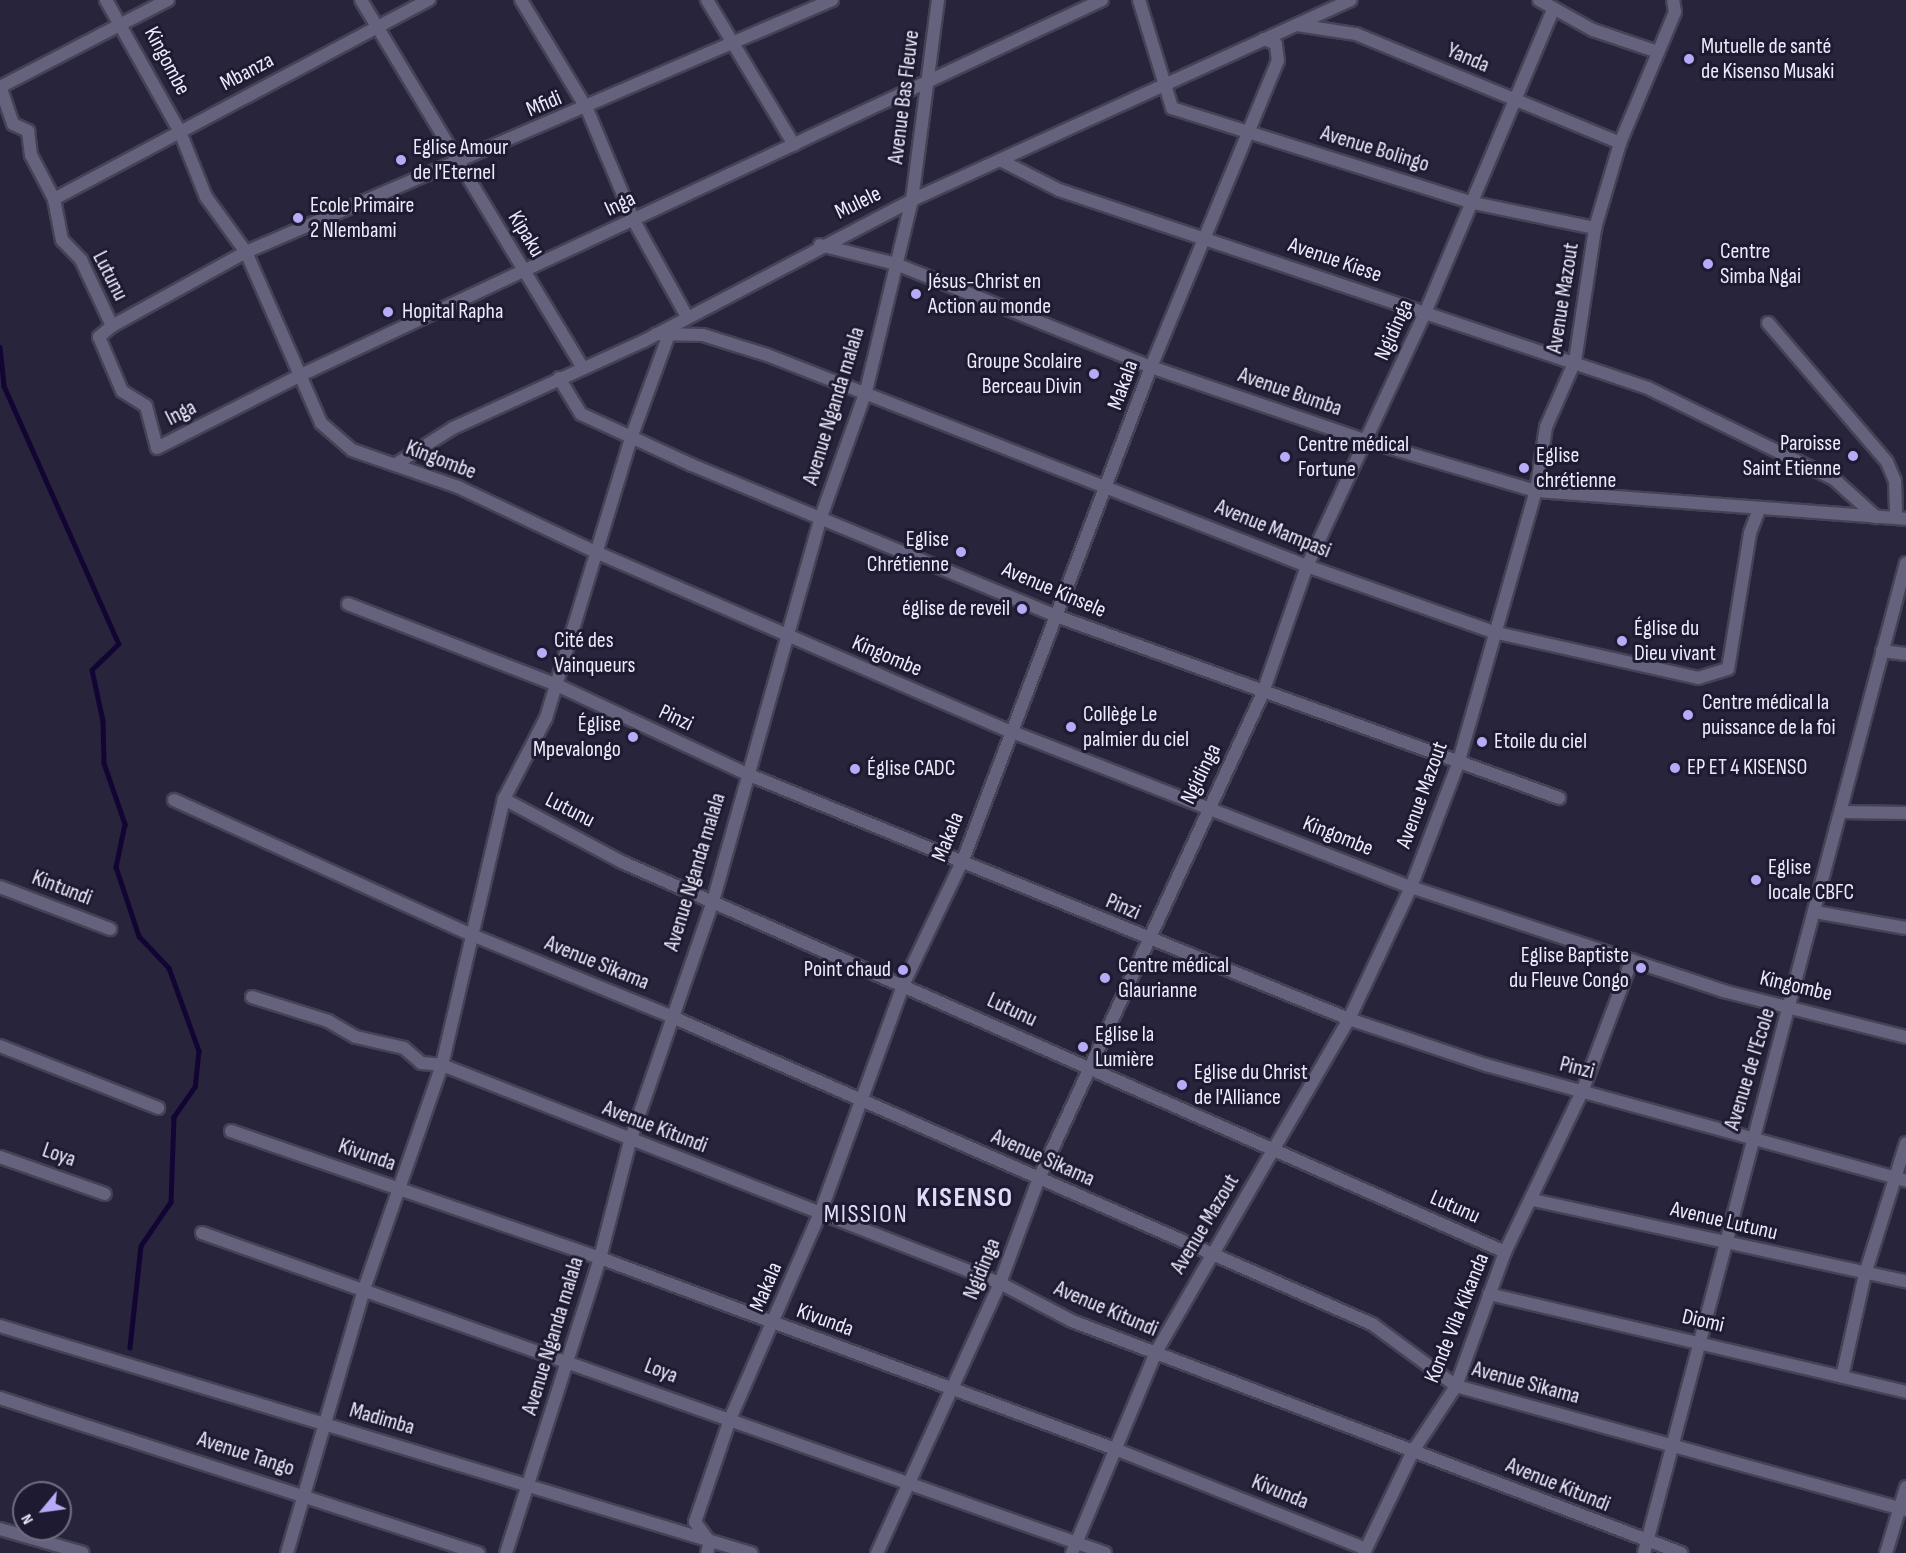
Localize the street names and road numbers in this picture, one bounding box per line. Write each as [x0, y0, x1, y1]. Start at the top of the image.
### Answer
street label: Kingombe [138, 22, 196, 100]
street label: Avenue Bas Fleuve [883, 29, 925, 165]
street label: Yanda [1443, 37, 1493, 79]
street label: Mbanza [216, 47, 278, 97]
street label: Mfidi [522, 85, 566, 123]
street label: Avenue Bolingo [1318, 120, 1432, 178]
street label: Mulele [831, 181, 885, 225]
street label: Inga [600, 186, 640, 222]
street label: Kipaku [502, 206, 550, 262]
street label: Avenue Kiese [1285, 232, 1385, 288]
street label: Avenue Mazout [1541, 241, 1585, 355]
street label: Lutunu [86, 247, 134, 305]
street label: Ngidinga [1369, 296, 1419, 364]
street label: Avenue Nganda malala [797, 324, 871, 488]
street label: Makala [1102, 357, 1144, 413]
street label: Avenue Bumba [1235, 362, 1345, 422]
street label: Inga [161, 394, 201, 432]
street label: Kingombe [402, 435, 480, 485]
street label: Avenue Mampasi [1211, 494, 1335, 564]
street label: Avenue Kinsele [998, 556, 1110, 624]
street label: Kingombe [848, 630, 926, 682]
street label: Pinzi [655, 699, 697, 737]
street label: Avenue Mazout [1391, 738, 1453, 852]
street label: Ngidinga [1175, 740, 1227, 808]
street label: Lutunu [541, 786, 599, 834]
street label: Avenue Nganda malala [658, 790, 732, 954]
street label: Makala [926, 808, 970, 866]
street label: Kingombe [1299, 810, 1377, 862]
street label: Kintundi [28, 865, 96, 911]
street label: Pinzi [1102, 888, 1144, 926]
street label: Avenue Sikama [541, 930, 653, 996]
street label: Kingombe [1757, 965, 1835, 1007]
street label: Lutunu [983, 987, 1041, 1033]
street label: Avenue de l'Ecole [1719, 1005, 1781, 1133]
street label: Pinzi [1557, 1051, 1597, 1085]
street label: Avenue Kitundi [599, 1095, 711, 1159]
street label: Avenue Sikama [987, 1124, 1099, 1192]
street label: Kivunda [335, 1133, 399, 1177]
street label: Loya [39, 1137, 79, 1173]
street label: Avenue Mazout [1165, 1169, 1245, 1279]
street label: Lutunu [1426, 1184, 1484, 1230]
street label: Avenue Lutunu [1668, 1196, 1780, 1246]
street label: Ngidinga [958, 1235, 1006, 1303]
street label: Konde Vila Kikanda [1419, 1249, 1495, 1387]
street label: Avenue Nganda malala [516, 1254, 590, 1418]
street label: Makala [744, 1258, 788, 1316]
street label: Avenue Kitundi [1050, 1275, 1162, 1343]
street label: Kivunda [793, 1298, 857, 1342]
street label: Diomi [1679, 1303, 1727, 1339]
street label: Loya [641, 1353, 681, 1389]
street label: Avenue Sikama [1469, 1356, 1583, 1410]
street label: Madimba [346, 1397, 418, 1441]
street label: Avenue Tango [194, 1426, 298, 1482]
street label: Avenue Kitundi [1502, 1452, 1614, 1518]
street label: Kivunda [1248, 1469, 1312, 1515]

